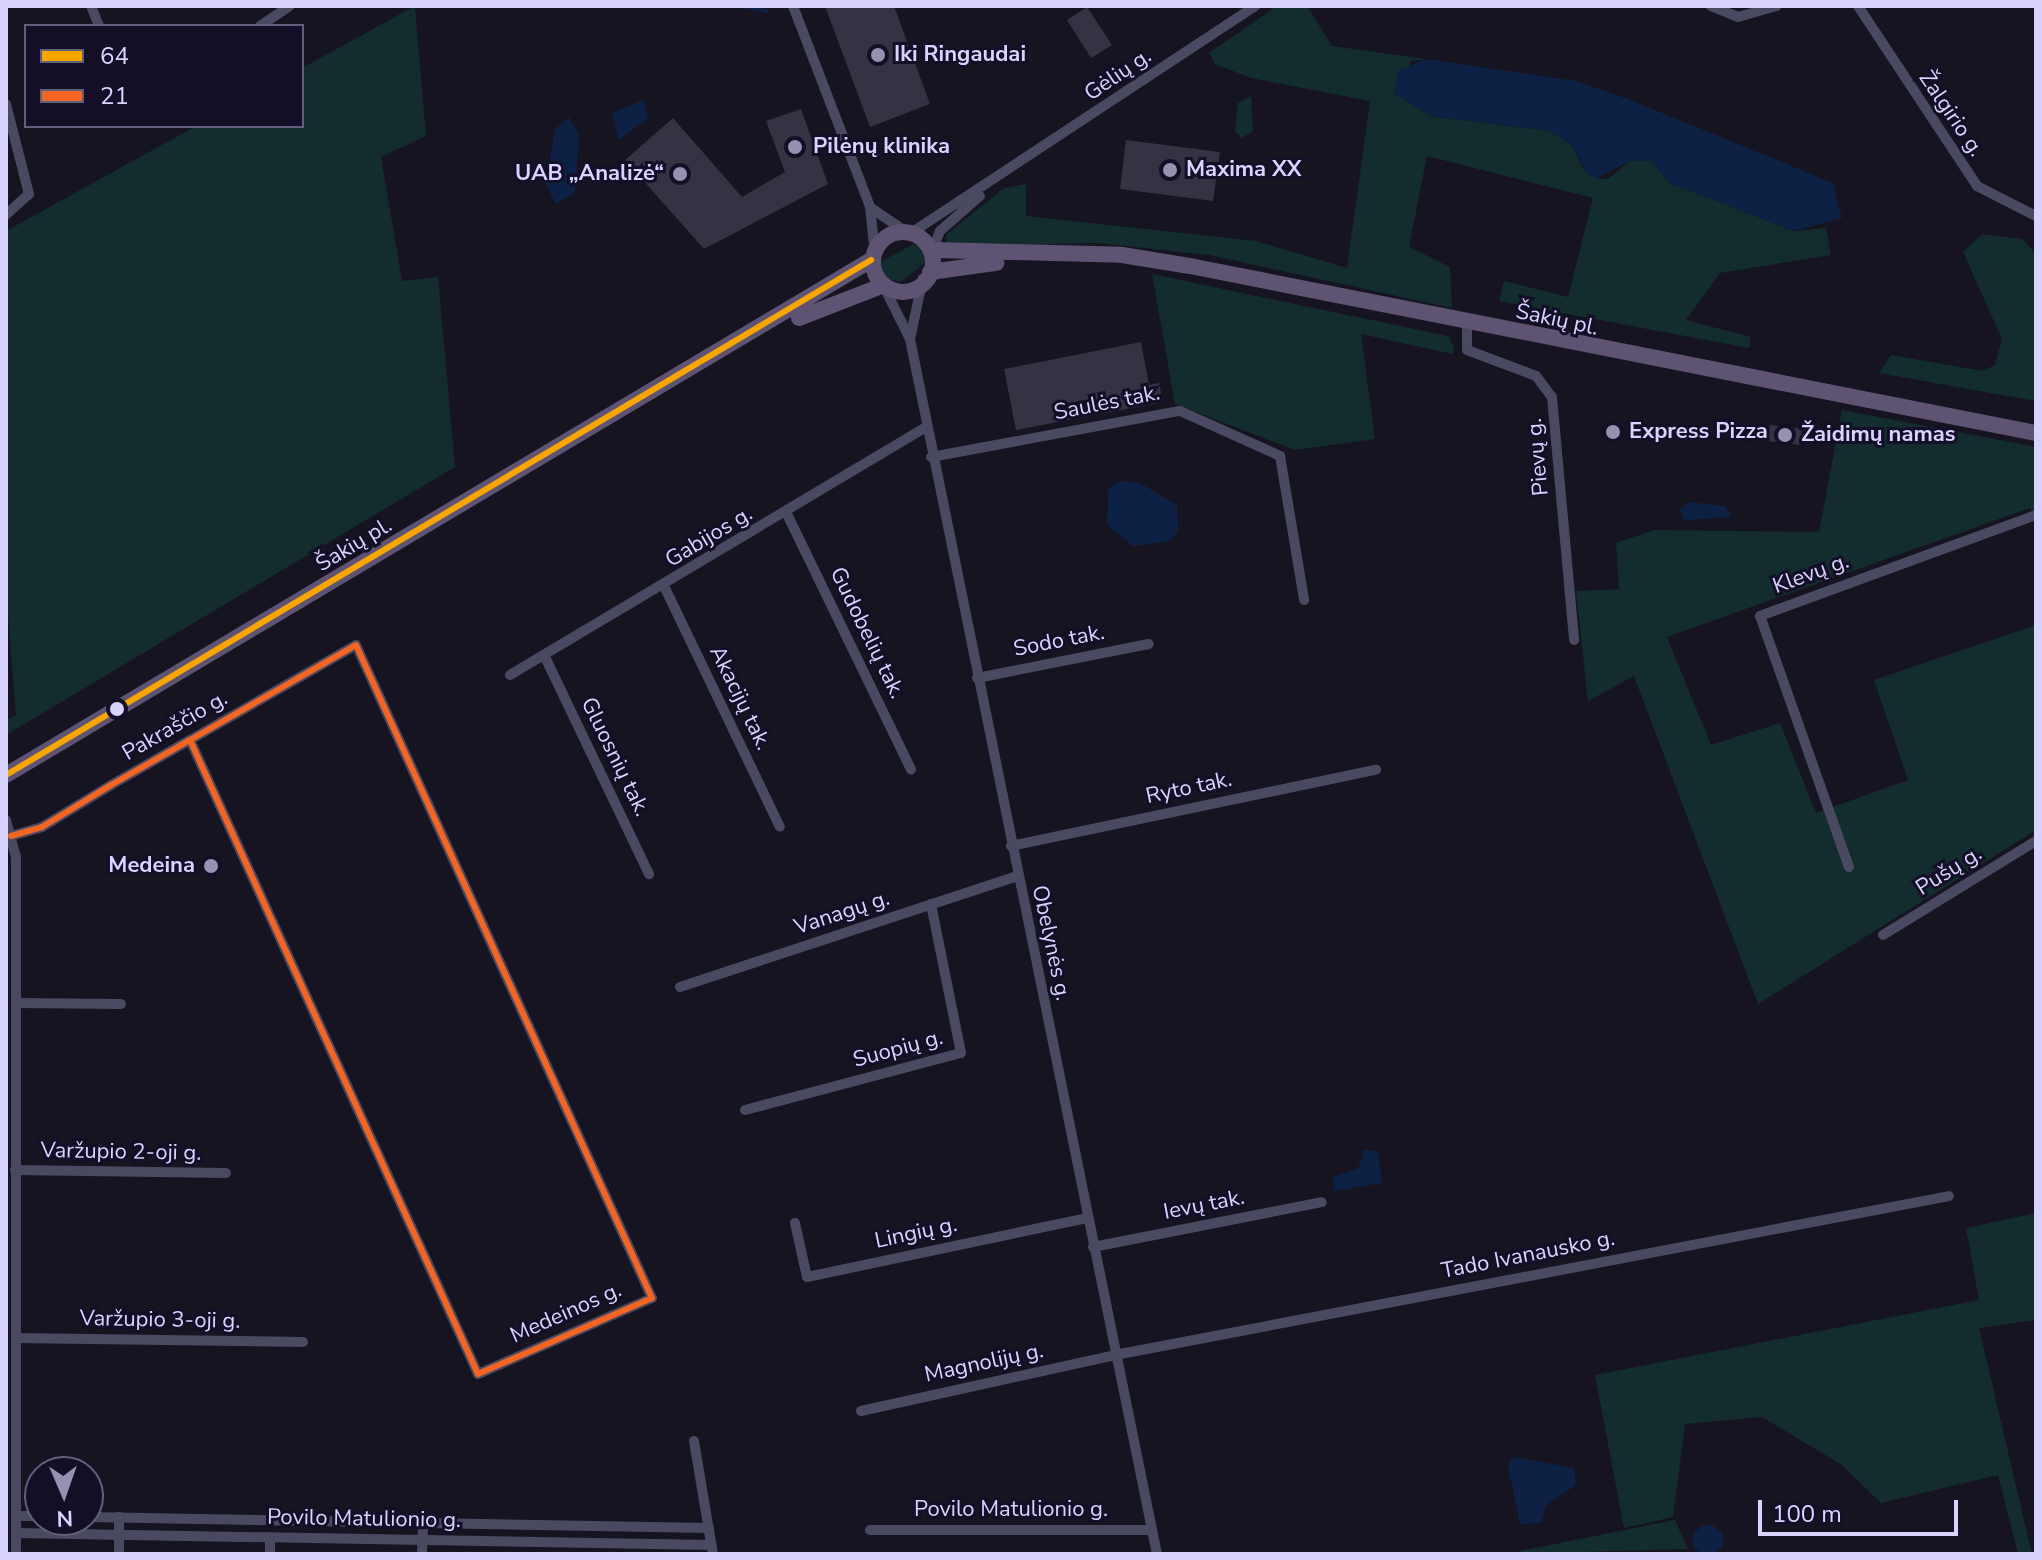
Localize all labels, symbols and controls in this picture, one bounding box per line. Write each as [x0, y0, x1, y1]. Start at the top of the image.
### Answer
legend [24, 24, 304, 128]
text: 64 [100, 40, 129, 72]
place label: Iki Ringaudai [894, 42, 1026, 68]
street label: Gėlių g. [1079, 43, 1157, 107]
marker: Iki Ringaudai [869, 46, 887, 64]
street label: Žalgirio g. [1913, 66, 1989, 162]
text: 21 [100, 80, 129, 112]
place label: Pilėnų klinika [813, 134, 950, 160]
marker: Pilėnų klinika [784, 136, 806, 158]
place label: Maxima XX [1186, 157, 1302, 183]
place label: UAB „Analizė“ [515, 161, 664, 187]
marker: Maxima XX [1161, 161, 1179, 179]
marker: UAB „Analizė“ [671, 165, 689, 183]
street label: Šakių pl. [1513, 298, 1601, 342]
street label: Saulės tak. [1052, 380, 1162, 426]
street label: Pievų g. [1521, 417, 1555, 497]
place label: Express Pizza [1629, 419, 1768, 445]
place label: Žaidimų namas [1801, 422, 1955, 448]
marker: Express Pizza [1604, 423, 1622, 441]
marker: Žaidimų namas [1776, 426, 1794, 444]
street label: Gabijos g. [661, 501, 757, 573]
street label: Šakių pl. [311, 512, 397, 578]
street label: Klevų g. [1769, 548, 1853, 600]
street label: Gudobelių tak. [824, 563, 910, 703]
street label: Sodo tak. [1011, 619, 1107, 663]
street label: Akacijų tak. [703, 642, 777, 754]
street label: Pakraščio g. [118, 685, 232, 767]
street label: Gluosnių tak. [575, 693, 655, 821]
unlabelled marker [109, 701, 125, 717]
street label: Ryto tak. [1144, 766, 1234, 810]
street label: Pušų g. [1911, 841, 1987, 901]
place label: Medeina [108, 853, 195, 879]
marker: Medeina [202, 857, 220, 875]
street label: Obelynės g. [1026, 883, 1076, 1003]
street label: Vanagų g. [791, 885, 893, 941]
street label: Suopių g. [850, 1024, 946, 1074]
street label: Varžupio 2-oji g. [40, 1137, 202, 1167]
street label: Ievų tak. [1161, 1184, 1247, 1226]
street label: Lingių g. [872, 1211, 960, 1255]
street label: Tado Ivanausko g. [1439, 1225, 1617, 1285]
street label: Medeinos g. [506, 1277, 626, 1349]
street label: Varžupio 3-oji g. [79, 1305, 241, 1335]
street label: Magnolijų g. [922, 1338, 1046, 1388]
north arrow [24, 1456, 104, 1536]
scale bar [1762, 1484, 1962, 1534]
street label: Povilo Matulionio g. [914, 1497, 1108, 1523]
text: 100 m [1772, 1498, 1842, 1530]
text: N [56, 1503, 74, 1533]
street label: Povilo Matulionio g. [267, 1504, 461, 1534]

